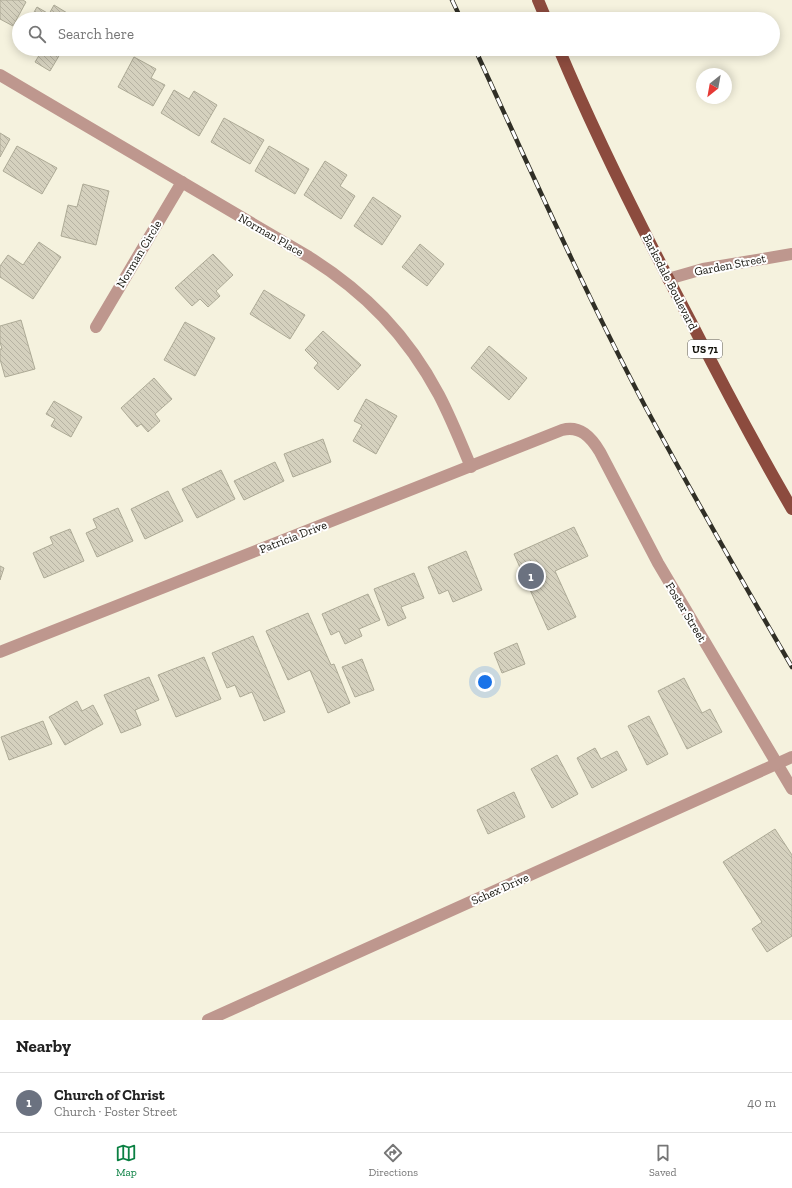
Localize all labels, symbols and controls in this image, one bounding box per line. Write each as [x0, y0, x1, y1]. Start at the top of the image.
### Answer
search box [12, 12, 780, 56]
icon: search [26, 23, 48, 45]
text: Search here [58, 25, 134, 43]
north arrow [696, 68, 732, 104]
street label: Norman Place [236, 211, 306, 259]
street label: Norman Circle [113, 217, 165, 290]
street label: Barksdale Boulevard [640, 232, 700, 333]
street label: Garden Street [693, 251, 767, 279]
road number: US 71 [688, 340, 722, 358]
street label: Patricia Drive [257, 518, 329, 556]
pin: 1 [518, 561, 544, 591]
street label: Foster Street [663, 580, 710, 645]
your location [475, 672, 495, 692]
street label: Schex Drive [469, 870, 531, 908]
text: Nearby [16, 1036, 71, 1056]
text: Church of Christ [54, 1086, 165, 1104]
text: 1 [26, 1095, 32, 1110]
text: 40 m [747, 1095, 776, 1110]
text: Church · Foster Street [54, 1104, 177, 1119]
tab: Map [115, 1142, 137, 1179]
tab: Directions [368, 1142, 418, 1179]
tab: Saved [649, 1142, 677, 1179]

